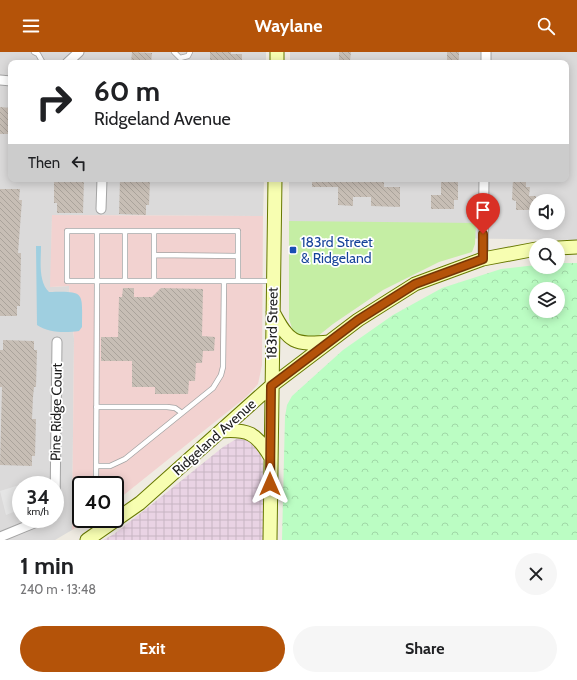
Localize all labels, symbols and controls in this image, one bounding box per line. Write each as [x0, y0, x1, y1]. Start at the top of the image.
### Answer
icon: menu [20, 15, 42, 37]
text: Waylane [255, 15, 322, 37]
icon: search [535, 15, 557, 37]
text: 60 m [94, 74, 160, 108]
icon: right [28, 76, 80, 128]
text: Ridgeland Avenue [94, 108, 231, 130]
icon: left [68, 152, 90, 174]
text: Then [28, 154, 60, 172]
pin [466, 193, 500, 234]
map controls [529, 194, 565, 318]
button: sound [529, 194, 565, 230]
icon: arrive [472, 199, 494, 221]
place label: 183rd Street & Ridgeland [301, 233, 373, 267]
button: search [529, 238, 565, 274]
marker: 183rd Street & Ridgeland [288, 245, 298, 255]
button: layers [529, 282, 565, 318]
street label: 183rd Street [262, 287, 282, 359]
street label: Pine Ridge Court [46, 363, 66, 461]
street label: Ridgeland Avenue [168, 395, 260, 479]
position arrow [249, 463, 291, 505]
speed limit sign: 40 [72, 476, 124, 528]
text: 34 [26, 485, 50, 509]
text: km/h [27, 505, 49, 518]
text: 1 min [20, 551, 74, 580]
button: close [515, 553, 557, 595]
text: 240 m · 13:48 [20, 581, 96, 597]
button: Exit [20, 626, 285, 672]
button: Share [293, 626, 557, 672]

